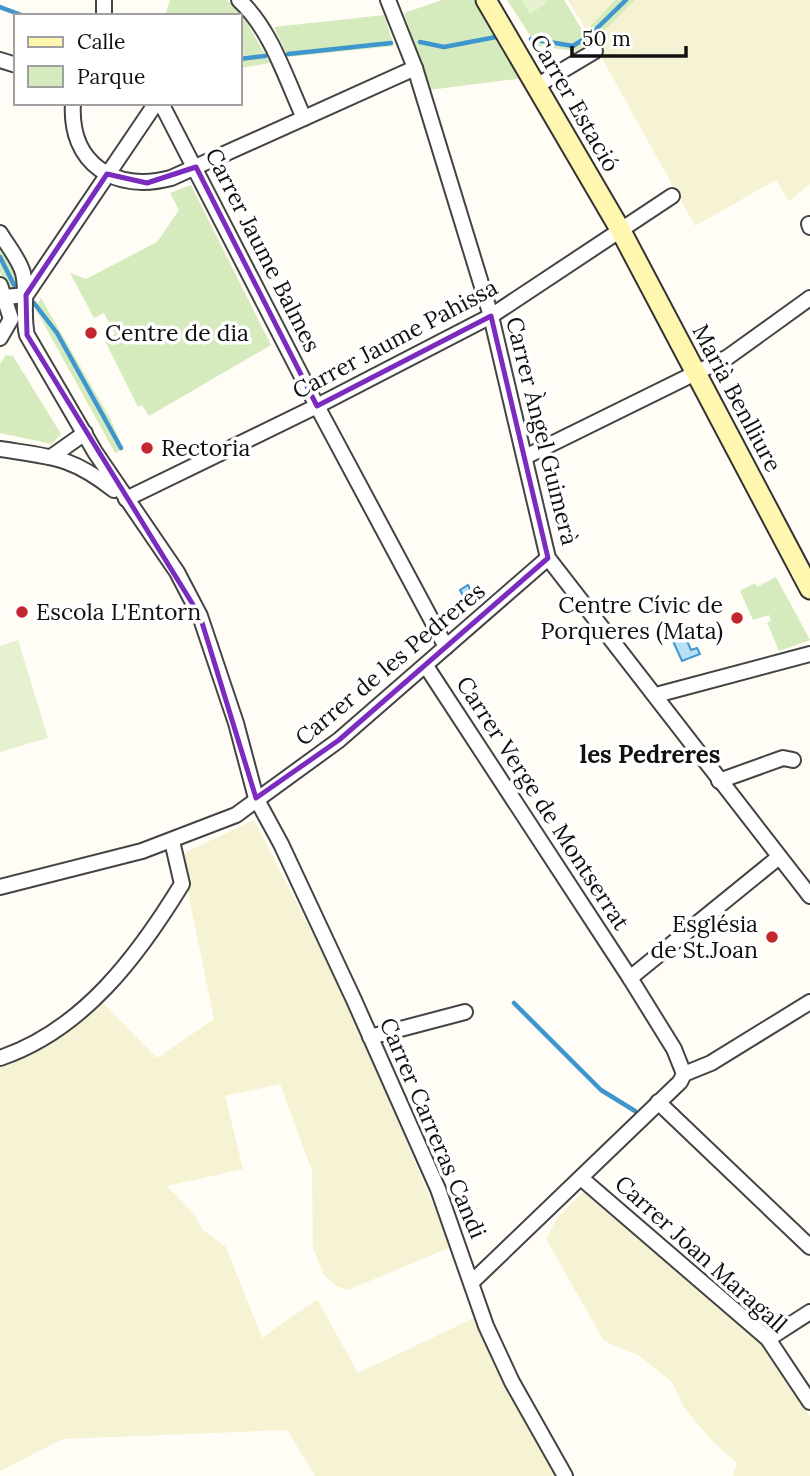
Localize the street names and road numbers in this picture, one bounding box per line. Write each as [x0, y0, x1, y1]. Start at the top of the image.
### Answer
street label: Carrer Estació [524, 29, 627, 177]
street label: Carrer Jaume Balmes [199, 143, 327, 357]
street label: Carrer Jaume Pahissa [287, 272, 502, 405]
street label: Carrer Àngel Guimerà [500, 314, 585, 548]
street label: Marià Benlliure [686, 319, 789, 477]
street label: Carrer de les Pedreres [289, 576, 490, 751]
street label: Carrer Verge de Montserrat [451, 670, 636, 935]
street label: Carrer Carreras Candi [374, 1013, 493, 1242]
street label: Carrer Joan Maragall [609, 1169, 793, 1339]

